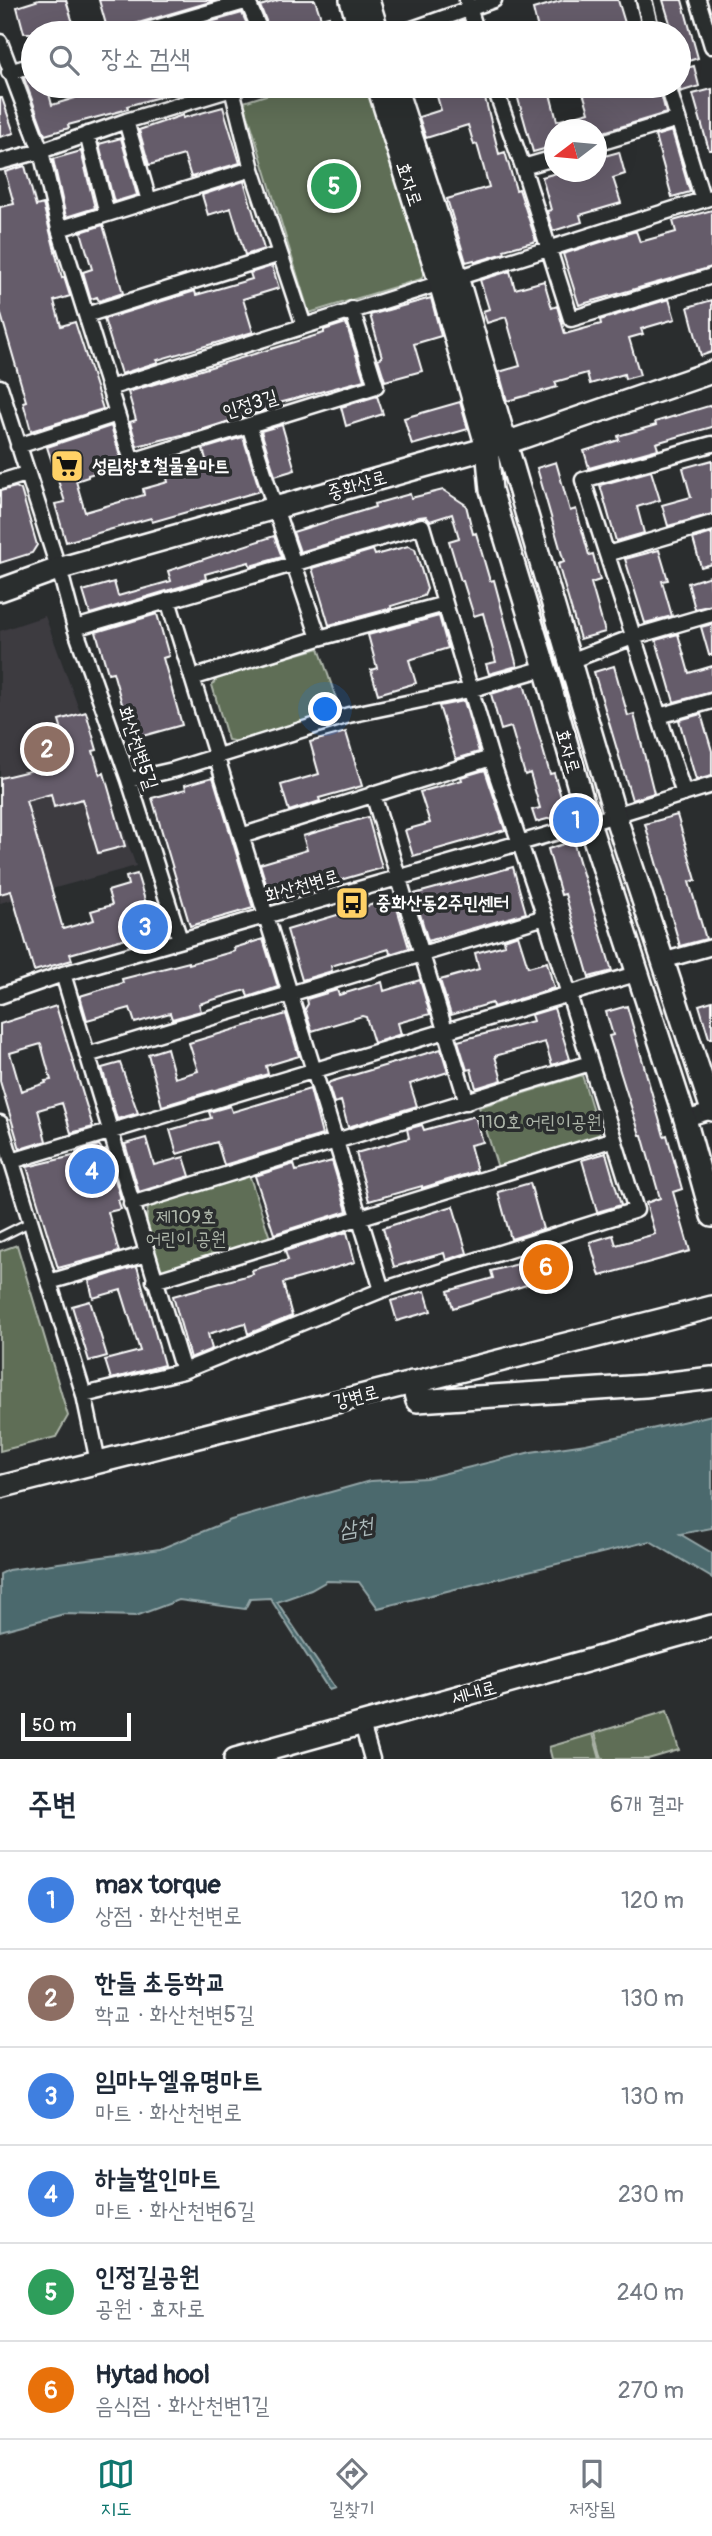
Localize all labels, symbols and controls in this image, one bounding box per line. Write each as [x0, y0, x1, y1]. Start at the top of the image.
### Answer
search box [21, 21, 691, 98]
icon: search [45, 41, 83, 79]
text: 장소 검색 [101, 43, 190, 75]
north arrow [544, 119, 607, 182]
street label: 효자로 [390, 158, 428, 210]
pin: 5 [311, 160, 357, 212]
street label: 인정3길 [219, 384, 281, 424]
supermarket icon: 성림창호철물올마트 [48, 447, 86, 485]
place label: 성림창호철물올마트 [92, 454, 230, 478]
street label: 중화산로 [324, 465, 390, 505]
your location [308, 692, 342, 726]
street label: 화산천변5길 [113, 703, 163, 793]
pin: 2 [24, 723, 70, 775]
street label: 효자로 [550, 726, 586, 776]
pin: 1 [553, 794, 599, 846]
street label: 화산천변로 [262, 864, 342, 908]
bus stop icon: 중화산동2주민센터 [333, 884, 371, 922]
place label: 중화산동2주민센터 [376, 891, 509, 915]
pin: 3 [122, 901, 168, 953]
park label: 110호 어린이공원 [478, 1110, 602, 1134]
pin: 4 [69, 1145, 115, 1197]
park label: 제109호 어린이 공원 [146, 1205, 226, 1251]
pin: 6 [523, 1241, 569, 1293]
street label: 강변로 [331, 1380, 381, 1414]
water label: 삼천 [337, 1511, 377, 1544]
street label: 세내로 [449, 1675, 499, 1711]
scale bar [21, 1710, 131, 1742]
text: 50 m [32, 1713, 76, 1737]
text: 주변 [28, 1786, 76, 1823]
text: 6개 결과 [610, 1790, 684, 1819]
text: max torque [95, 1869, 221, 1901]
text: 1 [47, 1886, 56, 1915]
text: 120 m [621, 1886, 684, 1915]
text: 상점 · 화산천변로 [95, 1901, 242, 1930]
text: 한들 초등학교 [95, 1967, 226, 1999]
text: 2 [45, 1984, 57, 2013]
text: 130 m [621, 1984, 684, 2013]
text: 학교 · 화산천변5길 [95, 2000, 254, 2029]
text: 임마누엘유명마트 [95, 2065, 262, 2097]
text: 3 [45, 2082, 57, 2111]
text: 130 m [621, 2082, 684, 2111]
text: 마트 · 화산천변로 [95, 2098, 242, 2127]
text: 하늘할인마트 [95, 2163, 221, 2195]
text: 4 [44, 2180, 58, 2209]
text: 230 m [618, 2180, 684, 2209]
text: 마트 · 화산천변6길 [95, 2196, 255, 2225]
text: 인정길공원 [95, 2261, 200, 2293]
text: 5 [45, 2278, 57, 2307]
text: 240 m [617, 2278, 684, 2307]
text: 공원 · 효자로 [95, 2294, 205, 2323]
text: Hytad hool [95, 2359, 210, 2391]
text: 6 [44, 2376, 58, 2405]
text: 270 m [618, 2376, 684, 2405]
text: 음식점 · 화산천변1길 [95, 2391, 269, 2420]
tab: 지도 [97, 2455, 135, 2522]
tab: 길찾기 [329, 2455, 375, 2522]
tab: 저장됨 [569, 2455, 615, 2522]

